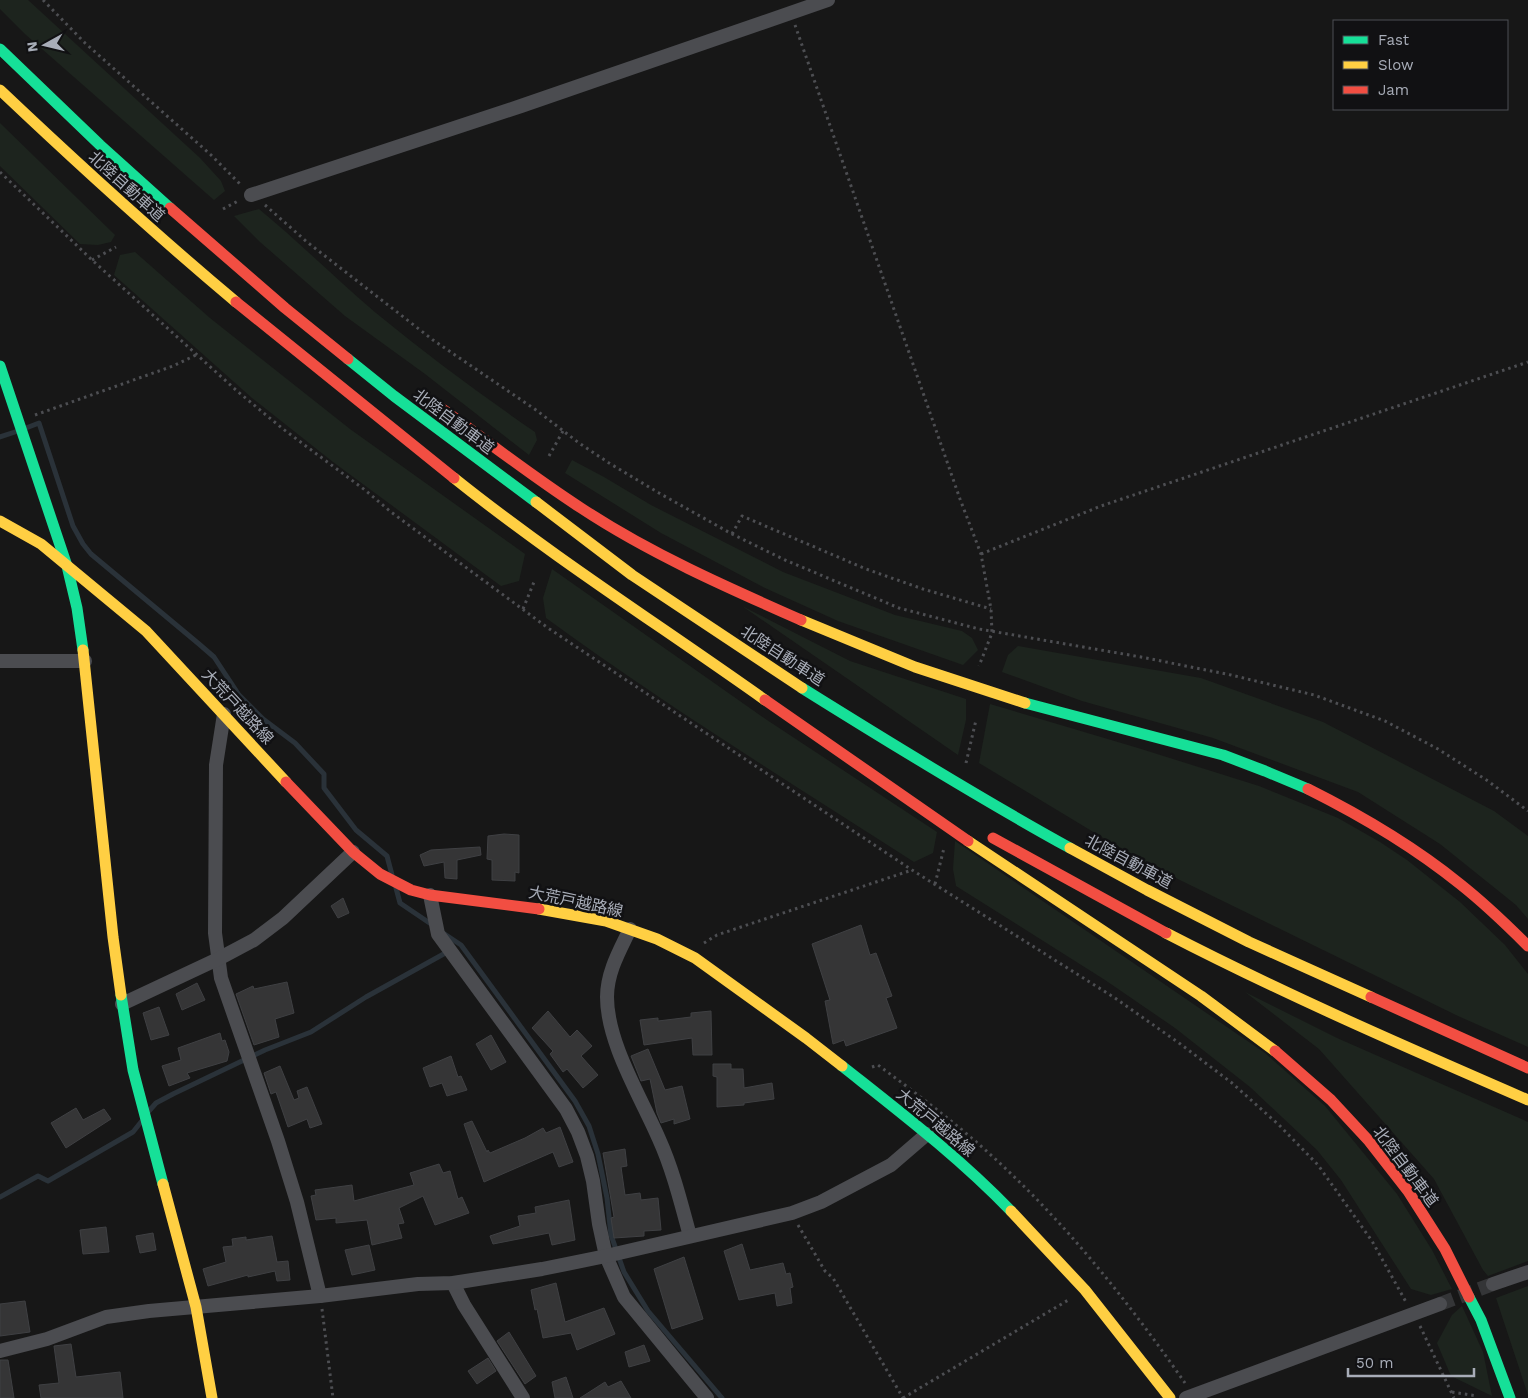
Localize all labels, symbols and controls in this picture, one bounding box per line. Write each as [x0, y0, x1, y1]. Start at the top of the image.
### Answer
north arrow [20, 20, 70, 70]
legend [1333, 20, 1508, 110]
text: Fast [1378, 31, 1410, 49]
text: N [23, 41, 41, 53]
text: Slow [1378, 56, 1414, 74]
text: Jam [1378, 81, 1409, 99]
street label: 北陸自動車道 [85, 147, 169, 226]
street label: 北陸自動車道 [410, 385, 498, 458]
street label: 北陸自動車道 [737, 621, 828, 690]
street label: 大荒戸越路線 [198, 665, 277, 748]
street label: 北陸自動車道 [1082, 831, 1176, 892]
street label: 大荒戸越路線 [527, 882, 625, 921]
street label: 大荒戸越路線 [893, 1084, 979, 1161]
street label: 北陸自動車道 [1369, 1122, 1442, 1210]
scale bar [1348, 1346, 1474, 1378]
text: 50 m [1356, 1354, 1393, 1372]

